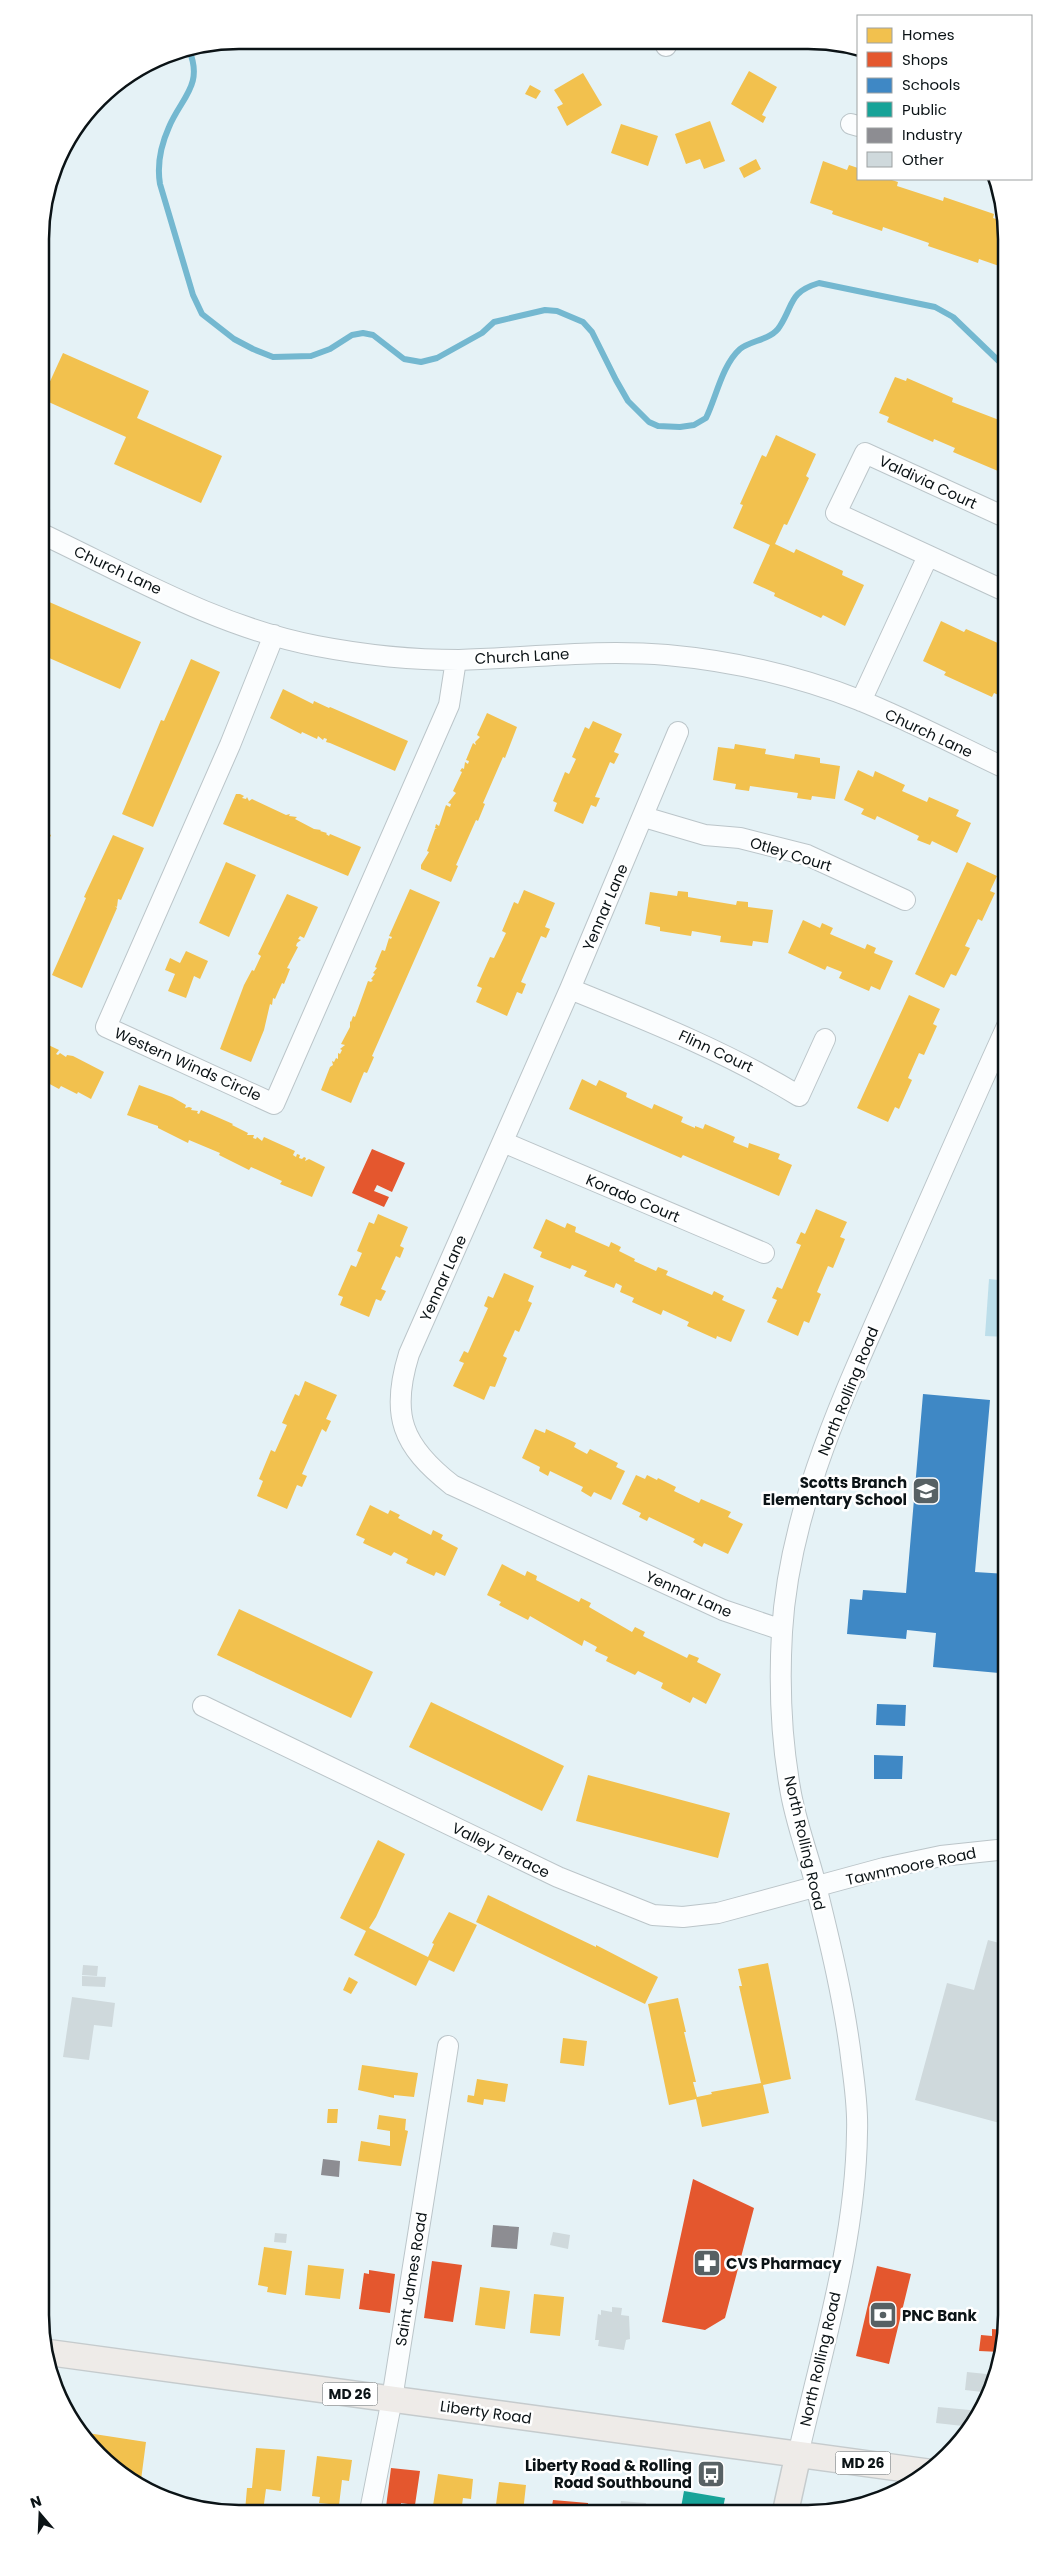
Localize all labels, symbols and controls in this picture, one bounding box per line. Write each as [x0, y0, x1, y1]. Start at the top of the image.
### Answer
legend [857, 15, 1032, 180]
text: Homes [902, 24, 955, 45]
text: Shops [902, 49, 948, 70]
text: Schools [902, 74, 960, 95]
text: Public [902, 99, 947, 120]
text: Industry [902, 124, 963, 145]
text: Other [902, 149, 944, 170]
street label: Valdivia Court [876, 450, 980, 514]
street label: Church Lane [71, 540, 165, 600]
street label: Church Lane [474, 643, 570, 669]
street label: Church Lane [882, 703, 976, 763]
street label: Otley Court [748, 832, 834, 876]
street label: Yennar Lane [577, 860, 633, 954]
street label: Western Winds Circle [111, 1022, 265, 1106]
street label: Flinn Court [675, 1025, 757, 1077]
street label: Korado Court [583, 1169, 683, 1227]
street label: Yennar Lane [415, 1231, 471, 1325]
street label: North Rolling Road [813, 1323, 883, 1459]
place label: Scotts Branch Elementary School [763, 1472, 907, 1510]
school or university icon: Scotts Branch Elementary School [911, 1476, 941, 1506]
street label: Yennar Lane [642, 1566, 736, 1622]
street label: North Rolling Road [779, 1774, 831, 1912]
street label: Valley Terrace [449, 1817, 553, 1883]
street label: Tawnmoore Road [844, 1842, 978, 1890]
street label: Saint James Road [390, 2210, 432, 2348]
pharmacy icon: CVS Pharmacy [692, 2248, 722, 2278]
place label: CVS Pharmacy [726, 2253, 842, 2274]
street label: North Rolling Road [794, 2290, 846, 2428]
bank icon: PNC Bank [868, 2300, 898, 2330]
place label: PNC Bank [902, 2305, 977, 2326]
road number: MD 26 [322, 2382, 378, 2406]
street label: Liberty Road [439, 2395, 533, 2429]
road number: MD 26 [836, 2452, 890, 2474]
place label: Liberty Road & Rolling Road Southbound [525, 2455, 692, 2493]
bus stop icon: Liberty Road & Rolling Road Southbound [696, 2459, 726, 2489]
north arrow [15, 2489, 65, 2539]
text: N [28, 2491, 44, 2513]

